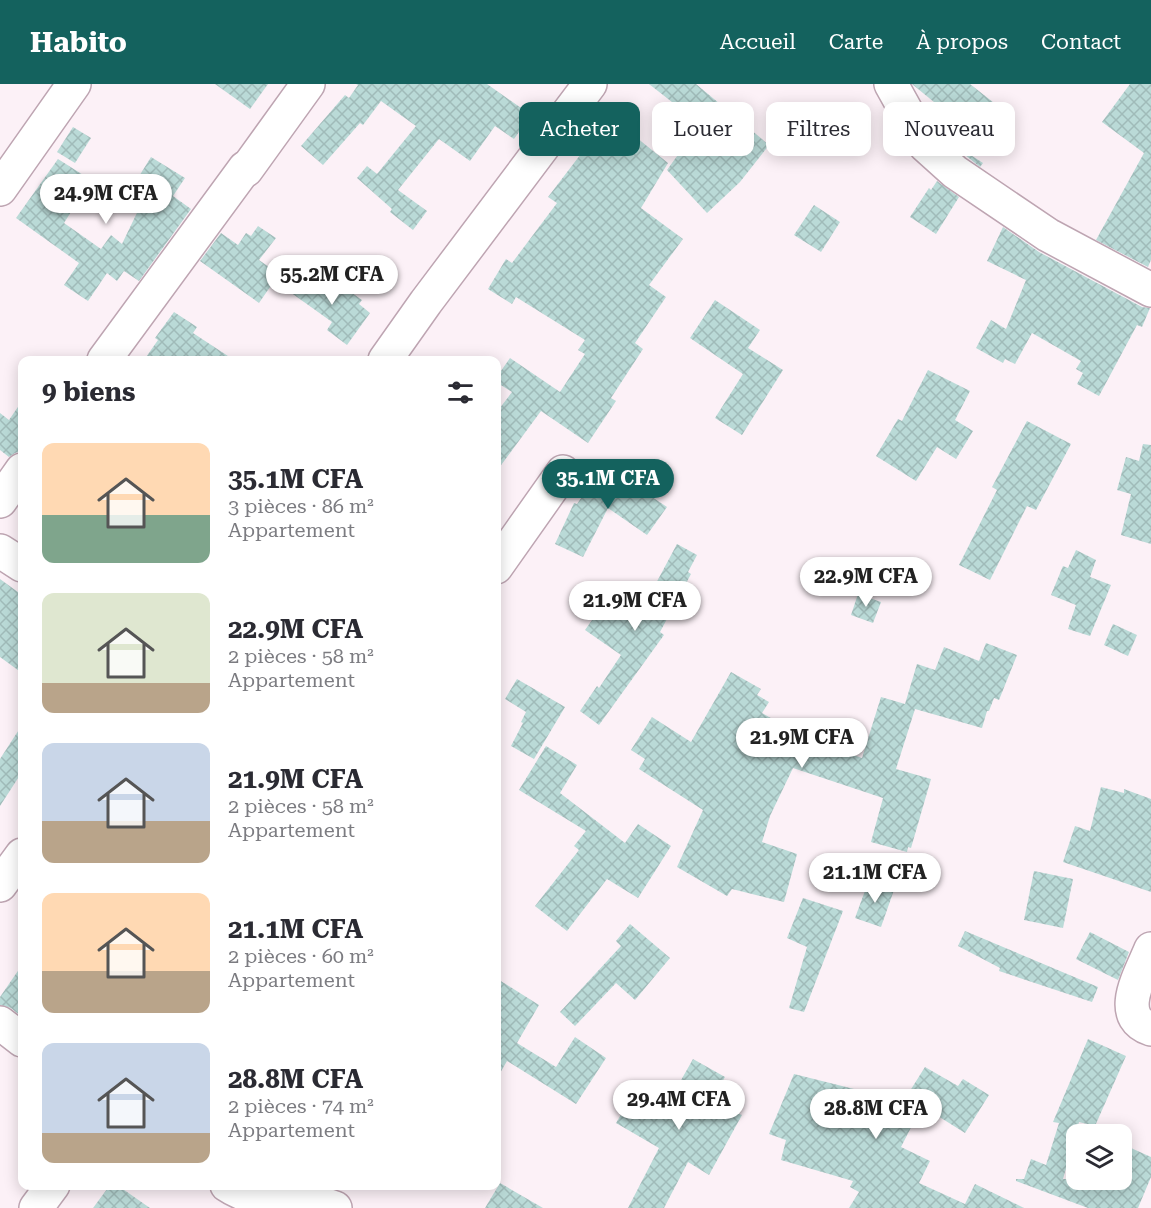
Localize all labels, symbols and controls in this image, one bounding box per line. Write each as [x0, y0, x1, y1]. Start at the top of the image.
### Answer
text: Habito [30, 26, 127, 59]
text: Accueil [720, 30, 796, 54]
text: Carte [829, 30, 883, 54]
text: À propos [916, 30, 1008, 54]
text: Contact [1041, 30, 1121, 54]
chip: Acheter [519, 102, 640, 156]
chip: Louer [652, 102, 754, 156]
chip: Filtres [766, 102, 871, 156]
chip: Nouveau [883, 102, 1015, 156]
pin: 24.9M CFA [37, 174, 175, 225]
text: 24.9M CFA [54, 181, 158, 205]
pin: 55.2M CFA [263, 255, 401, 306]
text: 55.2M CFA [280, 262, 384, 286]
icon: filters [444, 376, 477, 409]
text: 9 biens [42, 377, 135, 407]
pin: 35.1M CFA [539, 459, 677, 510]
text: 35.1M CFA [228, 464, 363, 494]
text: 35.1M CFA [556, 466, 660, 490]
icon: home [90, 467, 162, 539]
text: 3 pièces · 86 m² [228, 494, 374, 518]
text: Appartement [228, 518, 355, 542]
pin: 22.9M CFA [797, 557, 935, 608]
text: 22.9M CFA [814, 564, 918, 588]
pin: 21.9M CFA [566, 581, 704, 632]
text: 21.9M CFA [583, 588, 687, 612]
text: 22.9M CFA [228, 614, 363, 644]
icon: home [90, 617, 162, 689]
text: 2 pièces · 58 m² [228, 644, 374, 668]
text: Appartement [228, 668, 355, 692]
pin: 21.9M CFA [733, 718, 871, 769]
text: 21.9M CFA [750, 725, 854, 749]
text: 21.9M CFA [228, 764, 363, 794]
icon: home [90, 767, 162, 839]
text: 2 pièces · 58 m² [228, 794, 374, 818]
text: Appartement [228, 818, 355, 842]
pin: 21.1M CFA [806, 853, 944, 904]
text: 21.1M CFA [823, 860, 927, 884]
text: 21.1M CFA [228, 914, 363, 944]
icon: home [90, 917, 162, 989]
text: 2 pièces · 60 m² [228, 944, 374, 968]
text: Appartement [228, 968, 355, 992]
text: 28.8M CFA [228, 1064, 363, 1094]
icon: home [90, 1067, 162, 1139]
pin: 29.4M CFA [610, 1080, 748, 1131]
text: 29.4M CFA [627, 1087, 731, 1111]
pin: 28.8M CFA [807, 1089, 945, 1140]
text: 2 pièces · 74 m² [228, 1094, 374, 1118]
text: 28.8M CFA [824, 1096, 928, 1120]
text: Appartement [228, 1118, 355, 1142]
map controls [1066, 1124, 1132, 1190]
button: layers [1066, 1124, 1132, 1190]

